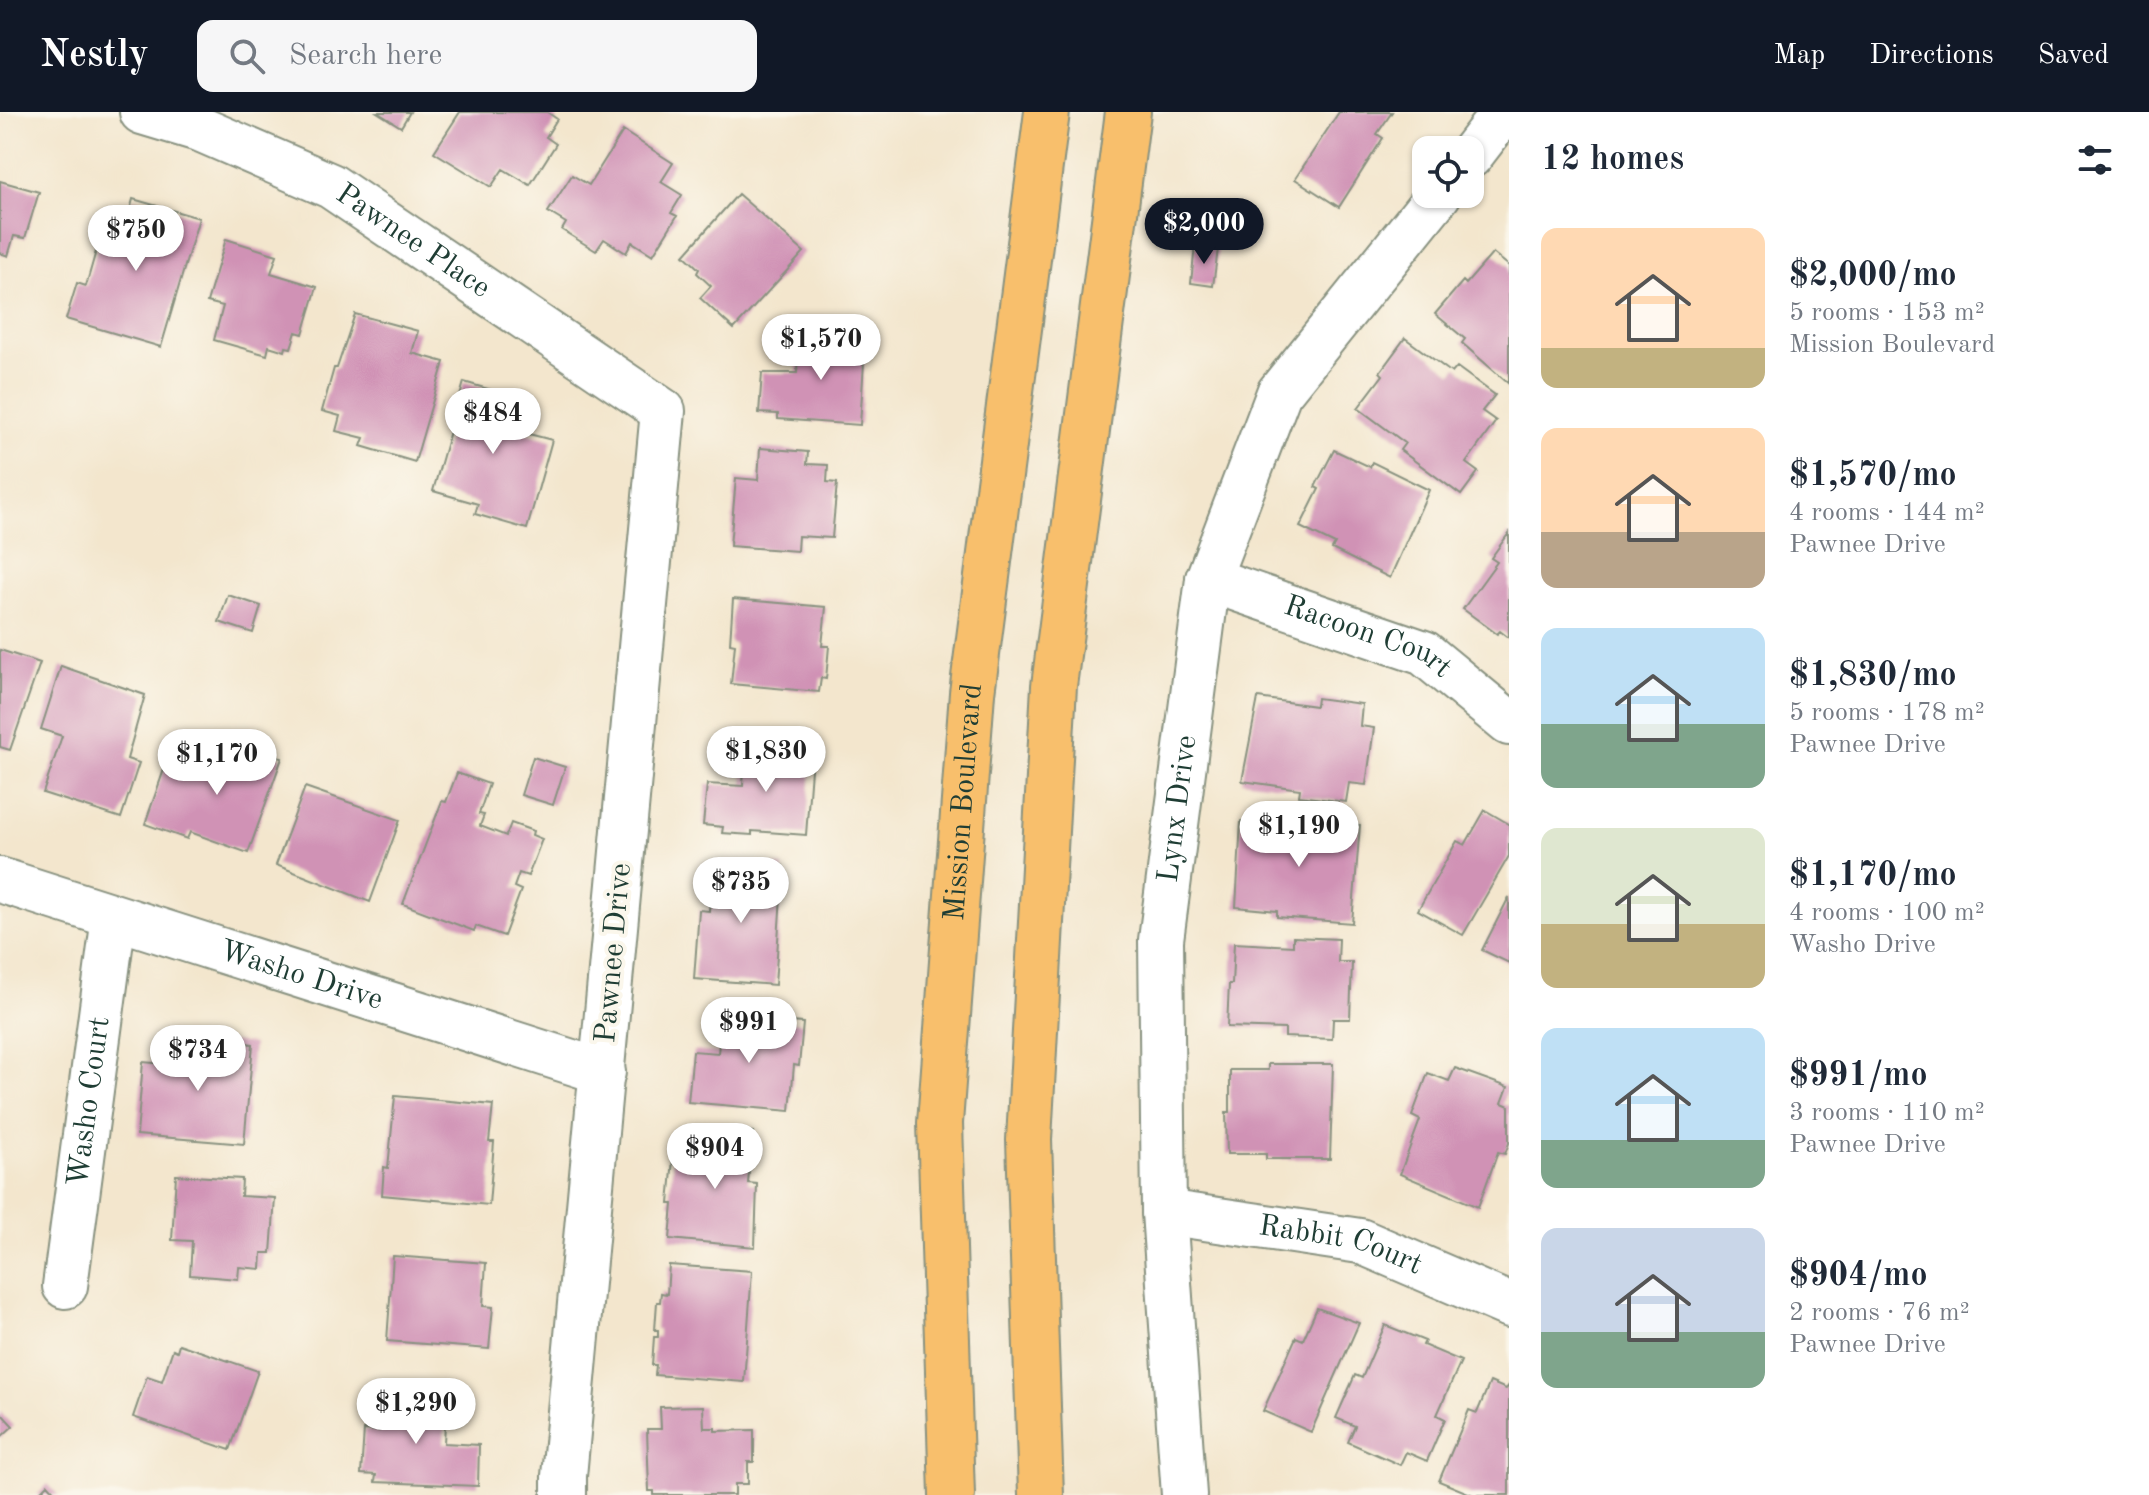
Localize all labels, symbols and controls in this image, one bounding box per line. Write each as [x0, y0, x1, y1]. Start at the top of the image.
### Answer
search box [197, 20, 757, 92]
icon: search [225, 34, 269, 78]
text: Nestly [40, 37, 149, 75]
text: Search here [289, 41, 442, 71]
text: Map [1773, 42, 1825, 70]
text: Directions [1869, 42, 1994, 70]
text: Saved [2038, 42, 2109, 70]
map controls [1412, 136, 1484, 208]
button: locate [1412, 136, 1484, 208]
icon: filters [2073, 138, 2117, 182]
text: 12 homes [1541, 143, 1684, 177]
street label: Pawnee Place [330, 179, 495, 304]
pin: $2,000 [1139, 198, 1269, 266]
pin: $750 [89, 205, 183, 273]
text: $2,000 [1163, 211, 1245, 237]
text: $750 [106, 218, 166, 244]
text: $2,000/mo [1789, 259, 1957, 293]
icon: home [1605, 260, 1701, 356]
text: 5 rooms · 153 m² [1789, 300, 1985, 326]
pin: $1,570 [756, 314, 886, 382]
text: $1,570 [780, 327, 862, 353]
text: Mission Boulevard [1789, 332, 1995, 358]
pin: $484 [446, 388, 540, 456]
text: $484 [463, 401, 523, 427]
text: $1,570/mo [1789, 459, 1957, 493]
icon: home [1605, 460, 1701, 556]
text: 4 rooms · 144 m² [1789, 500, 1985, 526]
text: Pawnee Drive [1789, 532, 1946, 558]
street label: Racoon Court [1280, 591, 1457, 684]
text: $1,830/mo [1789, 659, 1957, 693]
icon: home [1605, 660, 1701, 756]
street label: Mission Boulevard [940, 681, 988, 922]
text: 5 rooms · 178 m² [1789, 700, 1985, 726]
pin: $1,830 [701, 726, 831, 794]
pin: $1,170 [152, 729, 282, 797]
text: Pawnee Drive [1789, 732, 1946, 758]
street label: Lynx Drive [1154, 733, 1203, 884]
text: $1,830 [725, 739, 807, 765]
text: $1,170 [176, 742, 258, 768]
pin: $1,190 [1234, 801, 1364, 869]
text: $1,190 [1258, 814, 1340, 840]
pin: $735 [694, 857, 788, 925]
text: $1,170/mo [1789, 859, 1957, 893]
icon: home [1605, 860, 1701, 956]
street label: Pawnee Drive [591, 862, 637, 1044]
text: $735 [711, 870, 771, 896]
text: 4 rooms · 100 m² [1789, 900, 1985, 926]
text: Washo Drive [1789, 932, 1936, 958]
street label: Washo Drive [216, 936, 386, 1016]
pin: $991 [702, 997, 796, 1065]
text: $991 [719, 1010, 779, 1036]
street label: Washo Court [63, 1015, 116, 1188]
pin: $734 [151, 1025, 245, 1093]
text: $734 [168, 1038, 228, 1064]
text: $991/mo [1789, 1059, 1928, 1093]
icon: home [1605, 1060, 1701, 1156]
text: 3 rooms · 110 m² [1789, 1100, 1985, 1126]
pin: $904 [668, 1123, 762, 1191]
text: Pawnee Drive [1789, 1132, 1946, 1158]
text: $904 [685, 1136, 745, 1162]
street label: Rabbit Court [1257, 1211, 1426, 1281]
text: $904/mo [1789, 1259, 1928, 1293]
icon: home [1605, 1260, 1701, 1356]
text: 2 rooms · 76 m² [1789, 1300, 1970, 1326]
text: Pawnee Drive [1789, 1332, 1946, 1358]
pin: $1,290 [351, 1378, 481, 1446]
text: $1,290 [375, 1391, 457, 1417]

